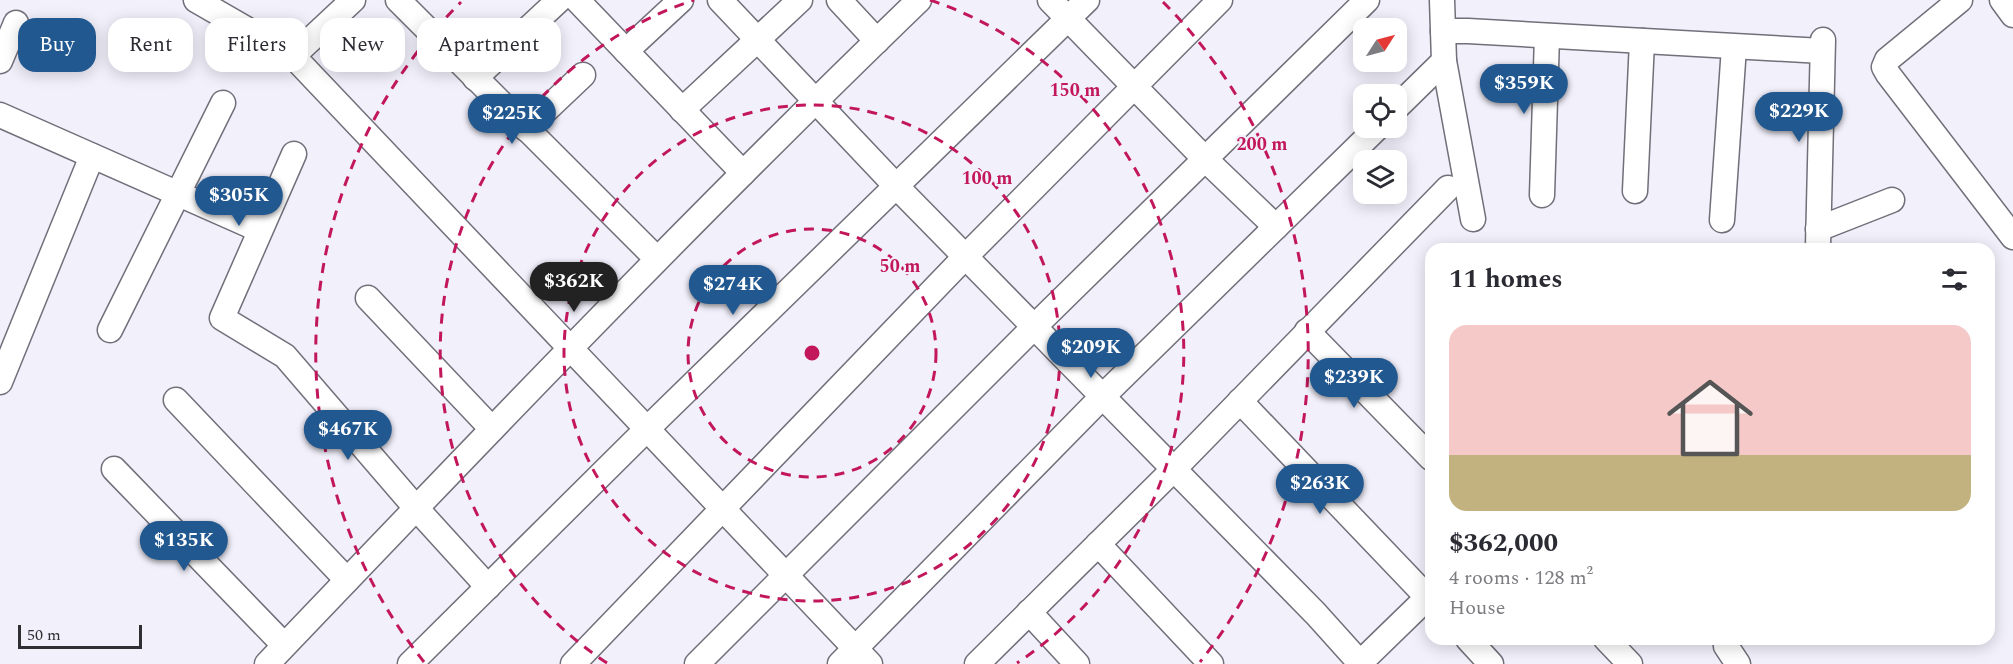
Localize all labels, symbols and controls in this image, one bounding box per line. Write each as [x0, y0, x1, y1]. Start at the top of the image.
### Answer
chip: Buy [18, 18, 96, 72]
chip: Rent [108, 18, 193, 72]
chip: Filters [205, 18, 308, 72]
chip: New [320, 18, 405, 72]
chip: Apartment [417, 18, 561, 72]
north arrow [1353, 18, 1407, 72]
map controls [1353, 18, 1407, 204]
pin: $359K [1482, 64, 1566, 115]
text: $359K [1494, 68, 1554, 98]
text: 150 m [1049, 77, 1101, 104]
button: locate [1353, 84, 1407, 138]
pin: $229K [1757, 92, 1841, 143]
pin: $225K [470, 94, 554, 145]
text: $229K [1769, 96, 1829, 126]
text: $225K [482, 98, 542, 128]
text: 200 m [1236, 131, 1288, 158]
button: layers [1353, 150, 1407, 204]
text: 100 m [961, 165, 1013, 192]
pin: $305K [197, 176, 281, 227]
text: $305K [209, 180, 269, 210]
text: 50 m [880, 253, 920, 280]
text: 11 homes [1449, 259, 1563, 299]
pin: $362K [532, 262, 616, 313]
icon: filters [1938, 263, 1971, 296]
pin: $274K [691, 265, 775, 316]
text: $362K [544, 266, 604, 296]
text: $274K [703, 269, 763, 299]
pin: $209K [1049, 328, 1133, 379]
text: $209K [1061, 332, 1121, 362]
centre of rings [802, 343, 822, 363]
pin: $239K [1312, 358, 1396, 409]
text: $239K [1324, 362, 1384, 392]
icon: home [1656, 364, 1764, 472]
pin: $467K [306, 410, 390, 461]
text: $467K [318, 414, 378, 444]
pin: $263K [1278, 464, 1362, 515]
text: $263K [1290, 468, 1350, 498]
pin: $135K [142, 521, 226, 572]
text: $362,000 [1449, 523, 1558, 563]
text: $135K [154, 525, 214, 555]
text: 4 rooms · 128 m² [1449, 563, 1593, 593]
text: House [1449, 593, 1506, 623]
scale bar [18, 622, 142, 650]
text: 50 m [27, 623, 61, 647]

